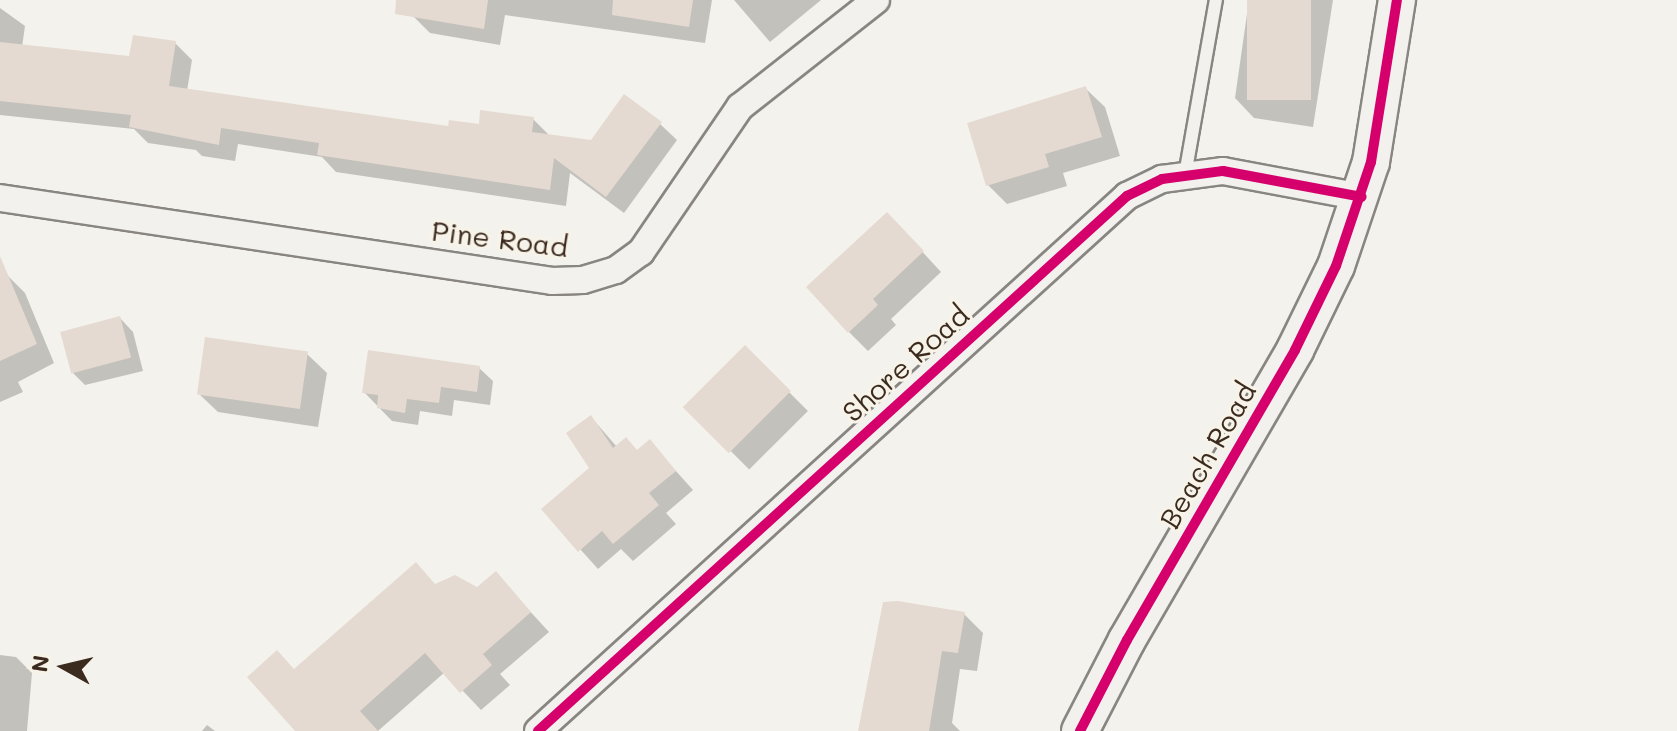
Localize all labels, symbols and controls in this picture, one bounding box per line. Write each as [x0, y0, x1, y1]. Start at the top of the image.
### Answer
street label: Pine Road [430, 213, 570, 263]
street label: Shore Road [835, 298, 975, 428]
street label: Beach Road [1152, 376, 1262, 534]
north arrow [24, 627, 104, 707]
text: N [24, 653, 55, 674]

